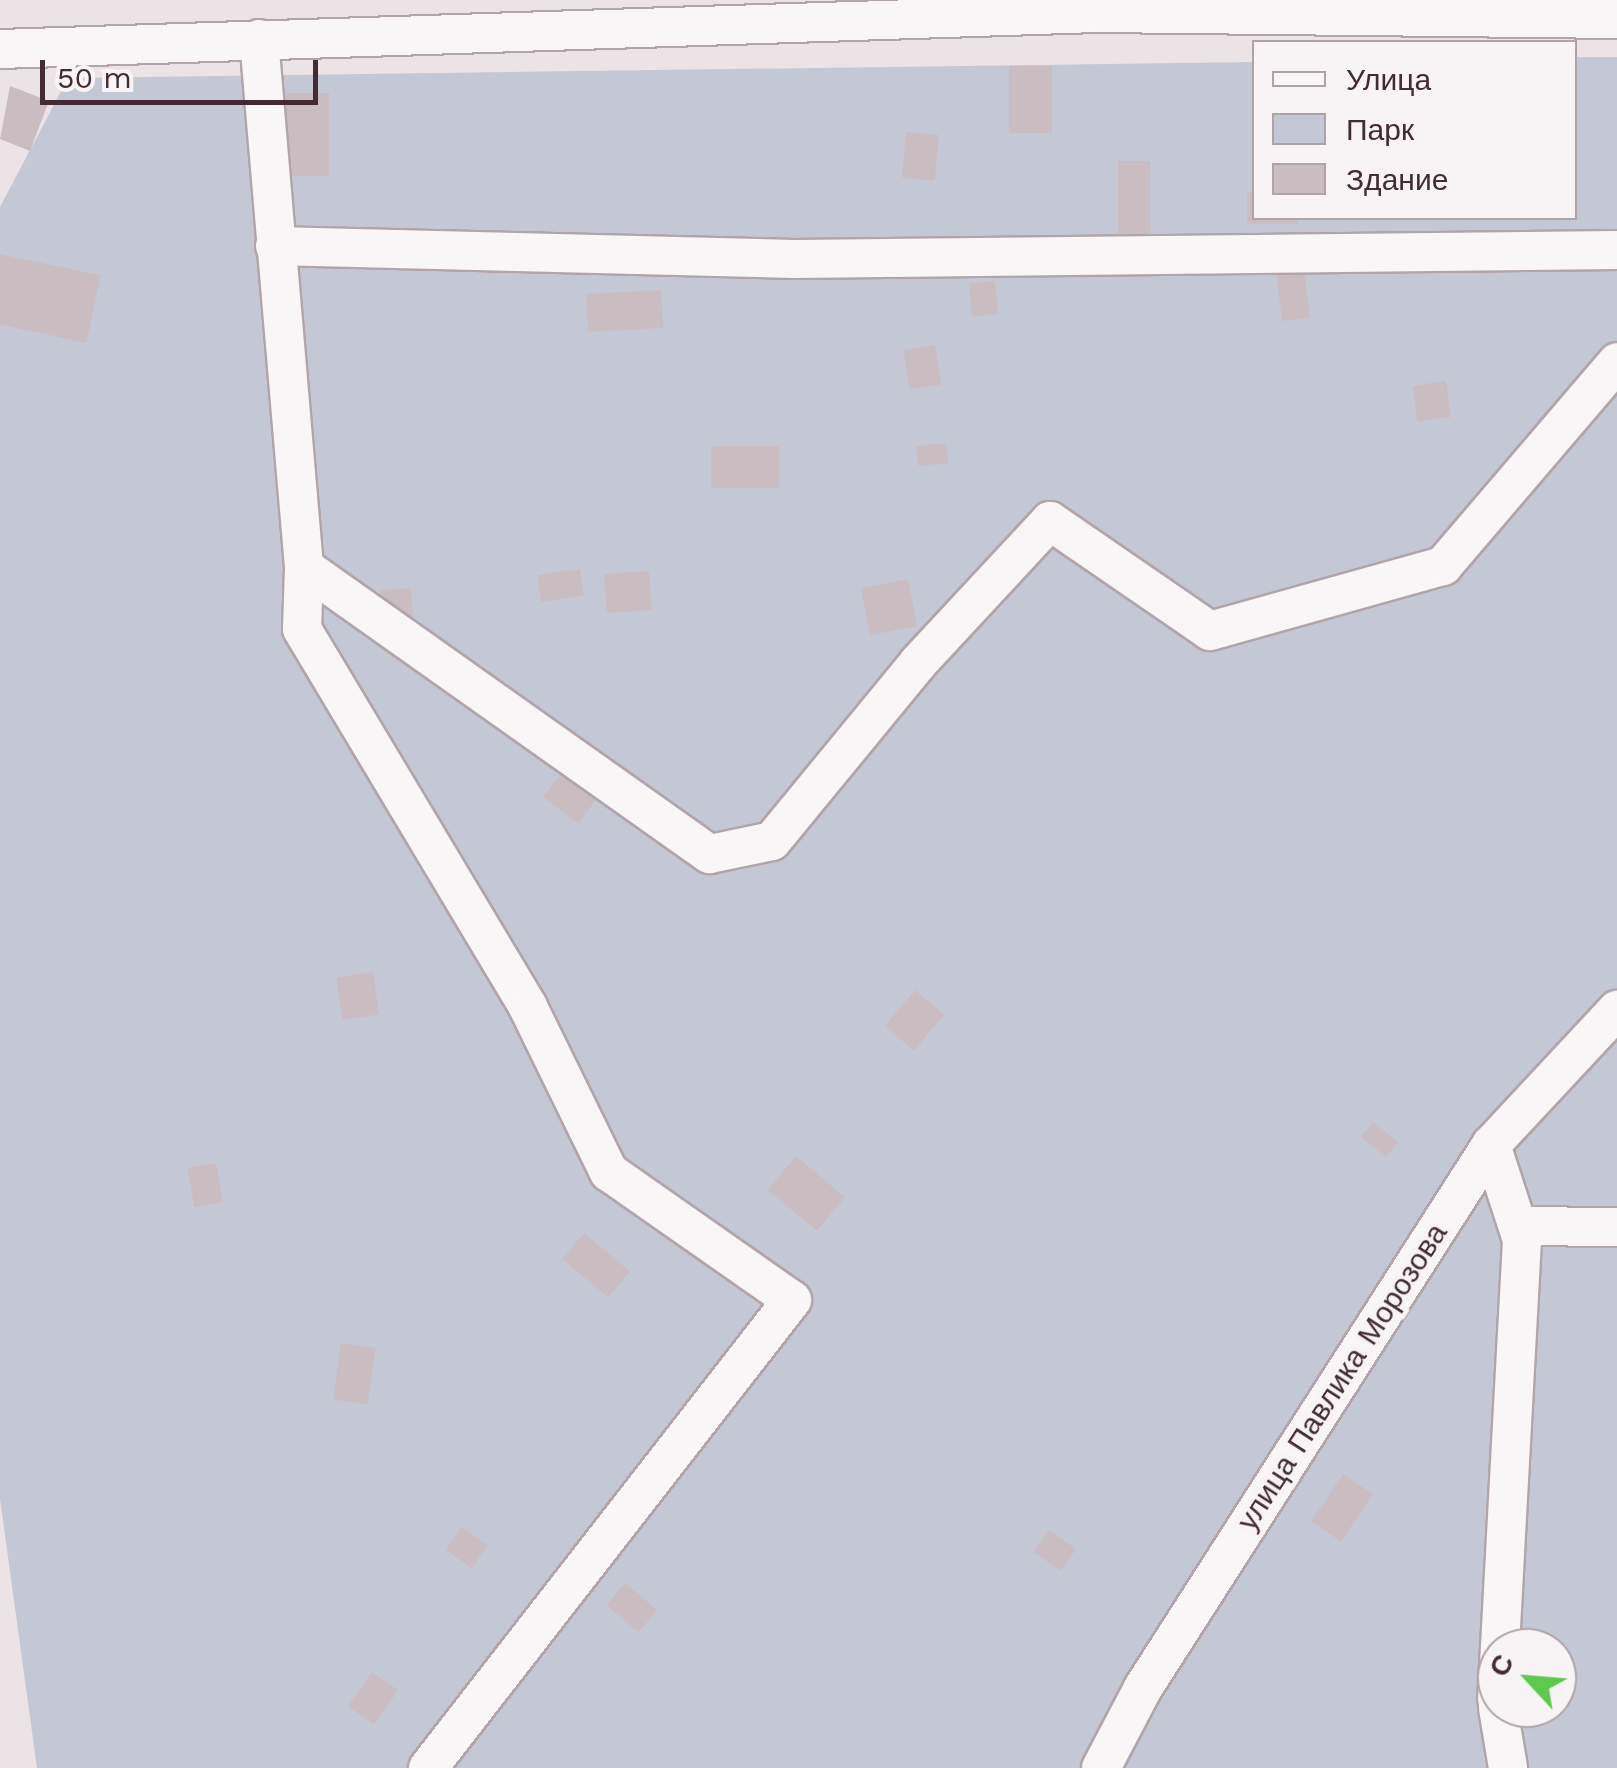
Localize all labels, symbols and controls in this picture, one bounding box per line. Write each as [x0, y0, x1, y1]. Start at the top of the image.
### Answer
scale bar [45, 40, 322, 102]
legend [1252, 40, 1577, 220]
text: 50 m [57, 60, 132, 95]
text: Улица [1346, 62, 1431, 97]
text: Парк [1346, 112, 1414, 147]
text: Здание [1346, 162, 1448, 197]
street label: улица Павлика Морозова [1229, 1217, 1455, 1537]
north arrow [1477, 1628, 1577, 1728]
text: С [1482, 1649, 1521, 1682]

